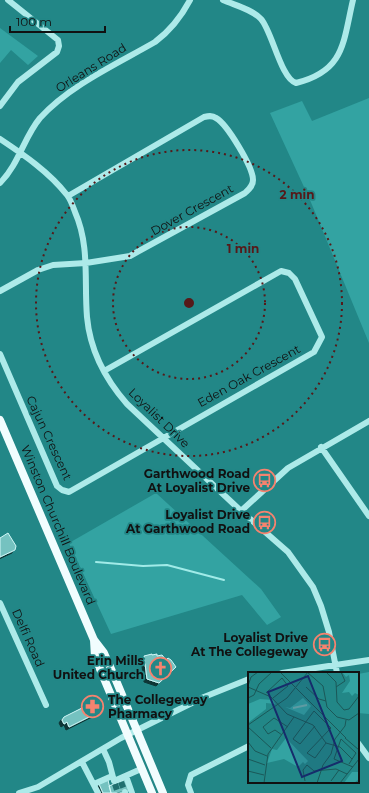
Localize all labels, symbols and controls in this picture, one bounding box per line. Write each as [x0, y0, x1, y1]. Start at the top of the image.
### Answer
scale bar [10, 8, 105, 34]
text: 100 m [16, 14, 52, 29]
street label: Orleans Road [53, 40, 129, 95]
street label: Dover Crescent [148, 181, 236, 238]
text: 2 min [280, 187, 314, 202]
text: 1 min [227, 241, 259, 256]
centre of rings [182, 296, 196, 310]
street label: Eden Oak Crescent [195, 341, 303, 410]
street label: Loyalist Drive [126, 385, 193, 451]
street label: Cajun Crescent [23, 393, 76, 482]
street label: Winston Churchill Boulevard [18, 443, 99, 607]
place label: Garthwood Road At Loyalist Drive [144, 466, 250, 495]
bus stop icon: Garthwood Road At Loyalist Drive [252, 468, 278, 494]
place label: Loyalist Drive At Garthwood Road [125, 507, 250, 536]
bus stop icon: Loyalist Drive At Garthwood Road [252, 509, 278, 535]
street label: Delfi Road [9, 606, 48, 669]
place label: Loyalist Drive At The Collegeway [190, 630, 309, 659]
bus stop icon: Loyalist Drive At The Collegeway [311, 632, 337, 658]
place label: Erin Mills United Church [53, 653, 145, 682]
church icon: Erin Mills United Church [147, 655, 173, 681]
inset map [248, 672, 359, 783]
place label: The Collegeway Pharmacy [108, 692, 208, 721]
pharmacy icon: The Collegeway Pharmacy [79, 694, 105, 720]

